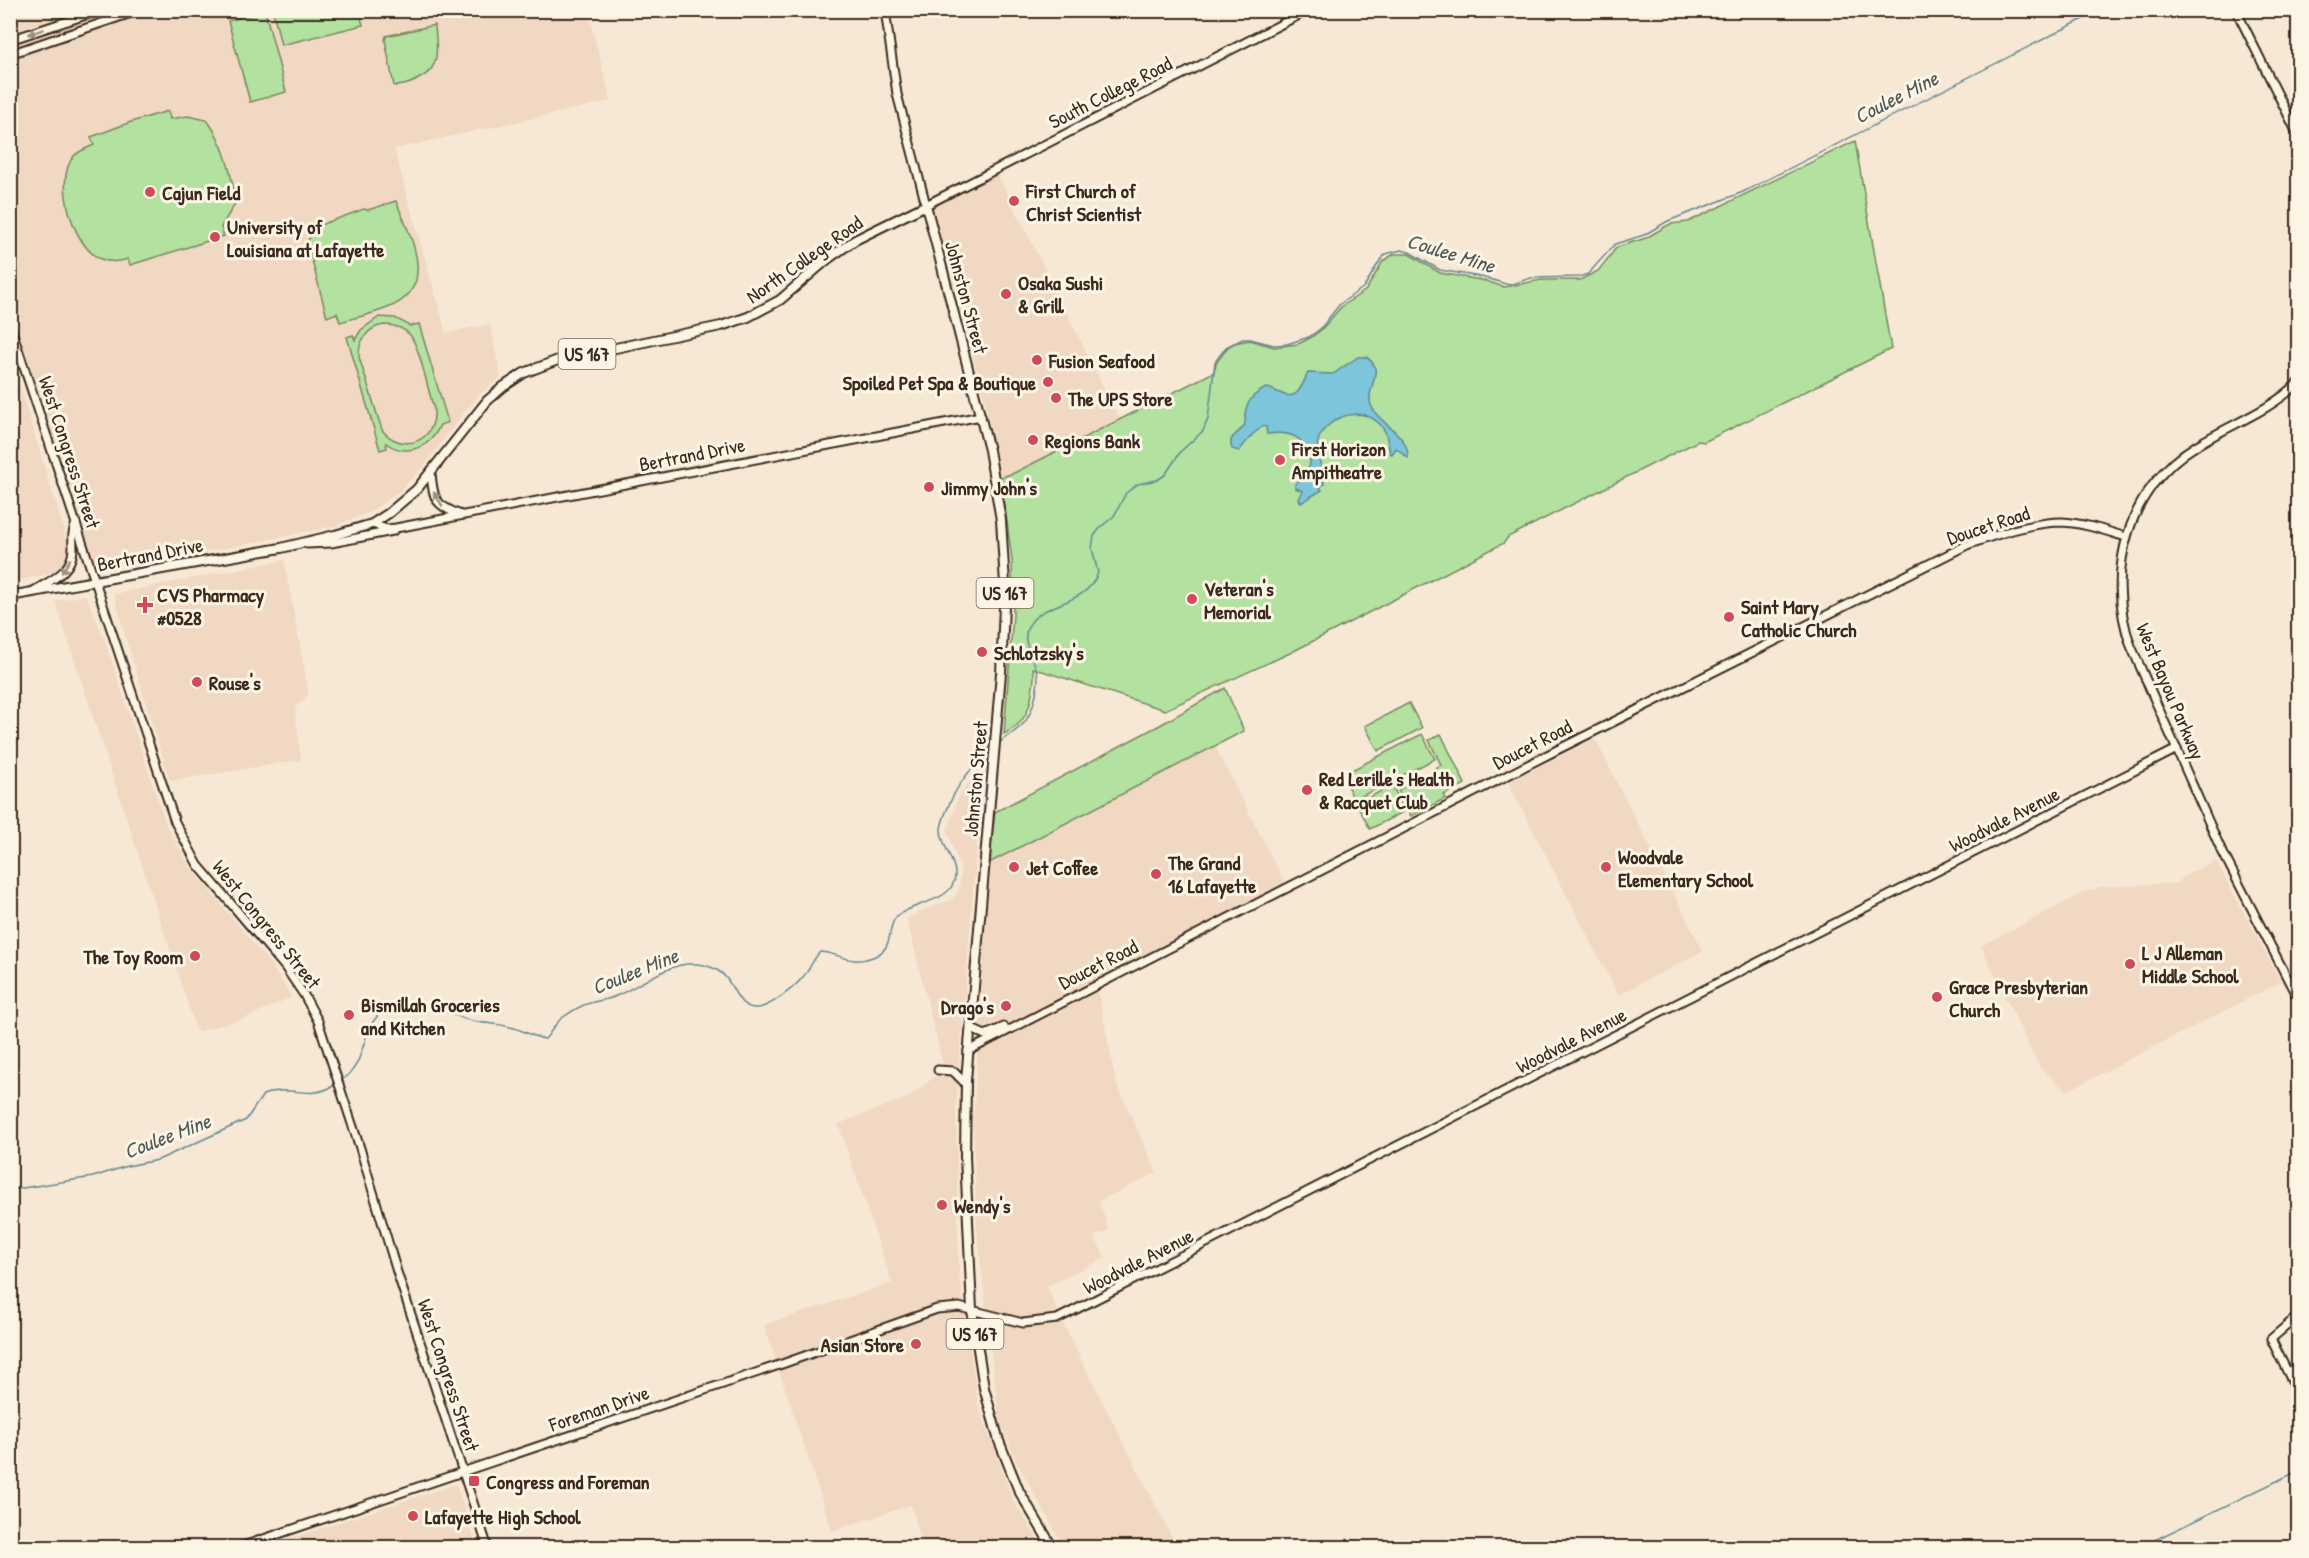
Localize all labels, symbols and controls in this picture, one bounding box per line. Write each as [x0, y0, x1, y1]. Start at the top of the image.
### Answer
one-way arrow [27, 28, 45, 37]
street label: South College Road [1044, 49, 1176, 135]
water label: Coulee Mine [1849, 63, 1944, 130]
place label: First Church of Christ Scientist [1025, 177, 1142, 227]
place label: Cajun Field [162, 179, 240, 206]
marker: Cajun Field [143, 185, 157, 199]
marker: First Church of Christ Scientist [1007, 194, 1021, 208]
street label: North College Road [741, 209, 868, 309]
place label: University of Louisiana at Lafayette [227, 213, 384, 264]
water label: Coulee Mine [1403, 226, 1500, 281]
marker: University of Louisiana at Lafayette [208, 230, 222, 244]
street label: Johnston Street [939, 238, 995, 357]
place label: Osaka Sushi & Grill [1018, 269, 1103, 319]
marker: Osaka Sushi & Grill [999, 287, 1013, 301]
road number: US 167 [558, 339, 616, 369]
place label: Fusion Seafood [1048, 347, 1155, 374]
marker: Fusion Seafood [1030, 353, 1044, 367]
place label: Spoiled Pet Spa & Boutique [843, 369, 1036, 397]
street label: West Congress Street [33, 372, 108, 533]
marker: Spoiled Pet Spa & Boutique [1041, 375, 1055, 389]
place label: The UPS Store [1067, 385, 1173, 412]
marker: The UPS Store [1049, 391, 1063, 405]
place label: Regions Bank [1045, 427, 1141, 455]
street label: Bertrand Drive [637, 431, 747, 477]
marker: Regions Bank [1026, 433, 1040, 447]
place label: First Horizon Ampitheatre [1291, 435, 1386, 486]
marker: First Horizon Ampitheatre [1273, 453, 1287, 467]
place label: Jimmy John's [941, 474, 1037, 502]
marker: Jimmy John's [922, 480, 936, 494]
one-way arrow [433, 491, 444, 508]
street label: Doucet Road [1943, 499, 2033, 551]
street label: Bertrand Drive [95, 531, 205, 577]
one-way arrow [61, 558, 71, 575]
place label: Veteran's Memorial [1204, 575, 1274, 625]
road number: US 167 [976, 578, 1034, 608]
place label: CVS Pharmacy #0528 [157, 581, 265, 631]
marker: Veteran's Memorial [1185, 592, 1199, 606]
place label: Saint Mary Catholic Church [1741, 593, 1857, 643]
marker: CVS Pharmacy #0528 [138, 598, 152, 612]
marker: Saint Mary Catholic Church [1722, 610, 1736, 624]
street label: West Bayou Parkway [2130, 619, 2212, 763]
place label: Schlotzsky's [994, 639, 1084, 667]
marker: Schlotzsky's [975, 645, 989, 659]
place label: Rouse's [209, 669, 261, 696]
marker: Rouse's [190, 675, 204, 689]
street label: Doucet Road [1488, 712, 1576, 775]
street label: Johnston Street [957, 719, 994, 838]
place label: Red Lerille's Health & Racquet Club [1319, 765, 1455, 816]
street label: Woodvale Avenue [1944, 780, 2064, 858]
marker: Red Lerille's Health & Racquet Club [1300, 783, 1314, 797]
place label: Woodvale Elementary School [1618, 843, 1754, 894]
place label: The Grand 16 Lafayette [1167, 849, 1256, 900]
street label: West Congress Street [207, 854, 328, 995]
place label: Jet Coffee [1026, 854, 1098, 881]
marker: Jet Coffee [1007, 860, 1021, 874]
marker: Woodvale Elementary School [1599, 860, 1613, 874]
marker: The Grand 16 Lafayette [1149, 867, 1163, 881]
street label: Doucet Road [1054, 932, 1142, 995]
place label: L J Alleman Middle School [2142, 939, 2239, 989]
water label: Coulee Mine [588, 940, 684, 1001]
place label: The Toy Room [82, 943, 183, 971]
marker: The Toy Room [188, 949, 202, 963]
marker: L J Alleman Middle School [2123, 957, 2137, 971]
place label: Grace Presbyterian Church [1949, 973, 2088, 1023]
marker: Grace Presbyterian Church [1930, 990, 1944, 1004]
place label: Bismillah Groceries and Kitchen [361, 991, 500, 1041]
place label: Drago's [941, 993, 994, 1021]
marker: Drago's [999, 999, 1013, 1013]
street label: Woodvale Avenue [1511, 1001, 1631, 1079]
marker: Bismillah Groceries and Kitchen [342, 1008, 356, 1022]
water label: Coulee Mine [120, 1106, 216, 1166]
place label: Wendy's [954, 1192, 1011, 1220]
marker: Wendy's [935, 1198, 949, 1212]
street label: Woodvale Avenue [1078, 1222, 1198, 1300]
street label: West Congress Street [412, 1295, 487, 1456]
road number: US 167 [946, 1319, 1004, 1349]
place label: Asian Store [821, 1331, 904, 1358]
marker: Asian Store [909, 1337, 923, 1351]
street label: Foreman Drive [545, 1378, 653, 1438]
place label: Congress and Foreman [486, 1468, 650, 1496]
marker: Congress and Foreman [467, 1474, 481, 1488]
place label: Lafayette High School [425, 1503, 581, 1531]
marker: Lafayette High School [406, 1509, 420, 1523]

